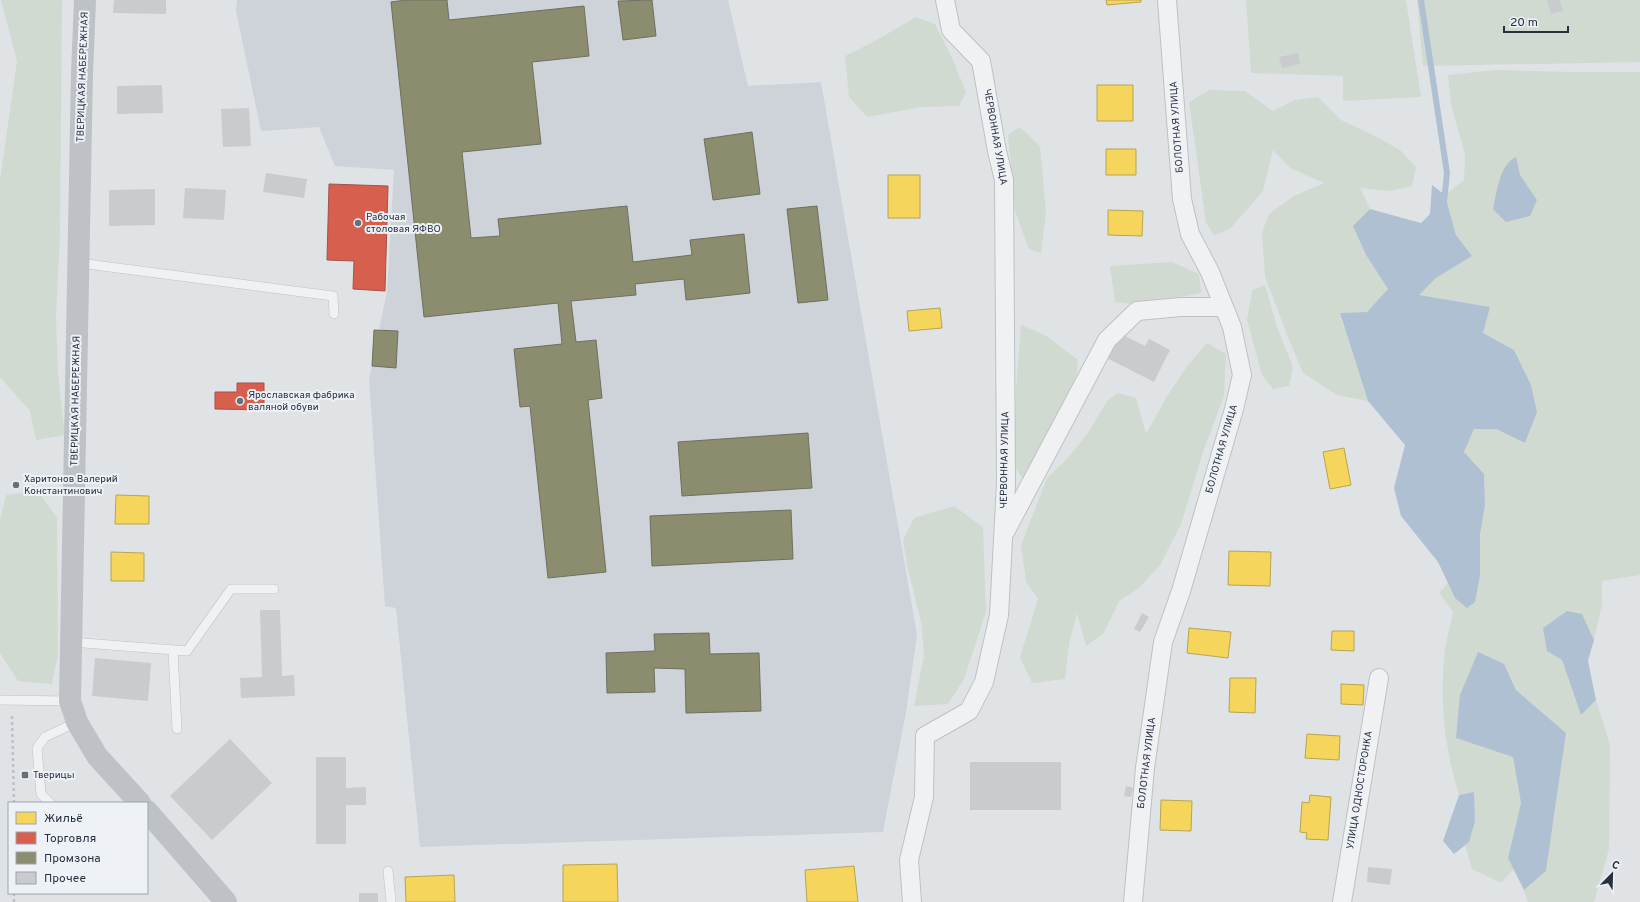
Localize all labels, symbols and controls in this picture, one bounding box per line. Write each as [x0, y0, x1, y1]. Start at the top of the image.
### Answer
scale bar [1504, 8, 1568, 34]
street label: ТВЕРИЦКАЯ НАБЕРЕЖНАЯ [74, 12, 92, 142]
text: 20 m [1510, 15, 1538, 31]
street label: БОЛОТНАЯ УЛИЦА [1167, 80, 1187, 173]
street label: ЧЕРВОННАЯ УЛИЦА [980, 88, 1010, 186]
place label: Рабочая столовая ЯФВО [366, 211, 441, 236]
marker: Рабочая столовая ЯФВО [353, 218, 363, 228]
street label: ТВЕРИЦКАЯ НАБЕРЕЖНАЯ [68, 336, 84, 466]
place label: Ярославская фабрика валяной обуви [248, 389, 355, 414]
marker: Ярославская фабрика валяной обуви [235, 396, 245, 406]
street label: БОЛОТНАЯ УЛИЦА [1203, 403, 1241, 495]
street label: ЧЕРВОННАЯ УЛИЦА [998, 411, 1012, 509]
place label: Харитонов Валерий Константинович [24, 473, 118, 498]
marker: Харитонов Валерий Константинович [11, 480, 21, 490]
street label: БОЛОТНАЯ УЛИЦА [1135, 716, 1159, 810]
street label: УЛИЦА ОДНОСТОРОНКА [1344, 730, 1376, 850]
place label: Тверицы [33, 769, 75, 782]
marker: Тверицы [20, 770, 30, 780]
legend [8, 802, 148, 894]
text: Жильё [44, 811, 83, 827]
text: Торговля [44, 831, 96, 847]
text: Промзона [44, 851, 101, 867]
north arrow [1592, 854, 1632, 894]
text: С [1610, 858, 1621, 874]
text: Прочее [44, 871, 86, 887]

